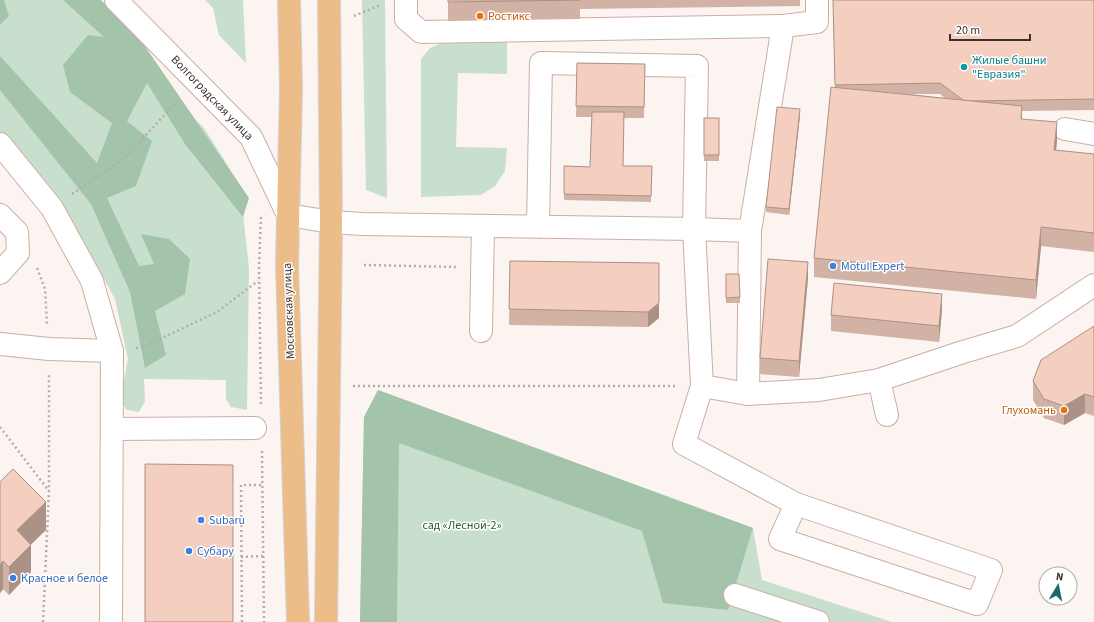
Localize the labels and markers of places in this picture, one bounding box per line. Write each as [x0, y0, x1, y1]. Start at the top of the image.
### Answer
place label: Ростикс [488, 8, 530, 25]
marker: Ростикс [475, 11, 485, 21]
place label: Жилые башни "Евразия" [972, 52, 1047, 83]
marker: Жилые башни "Евразия" [959, 62, 969, 72]
place label: Motul Expert [841, 258, 904, 275]
marker: Motul Expert [828, 261, 838, 271]
place label: Глухомань [1002, 402, 1056, 419]
marker: Глухомань [1059, 405, 1069, 415]
place label: Subaru [209, 512, 245, 529]
marker: Subaru [196, 515, 206, 525]
place label: Субару [197, 543, 234, 560]
marker: Субару [184, 546, 194, 556]
place label: Красное и белое [21, 570, 108, 587]
marker: Красное и белое [8, 573, 18, 583]

